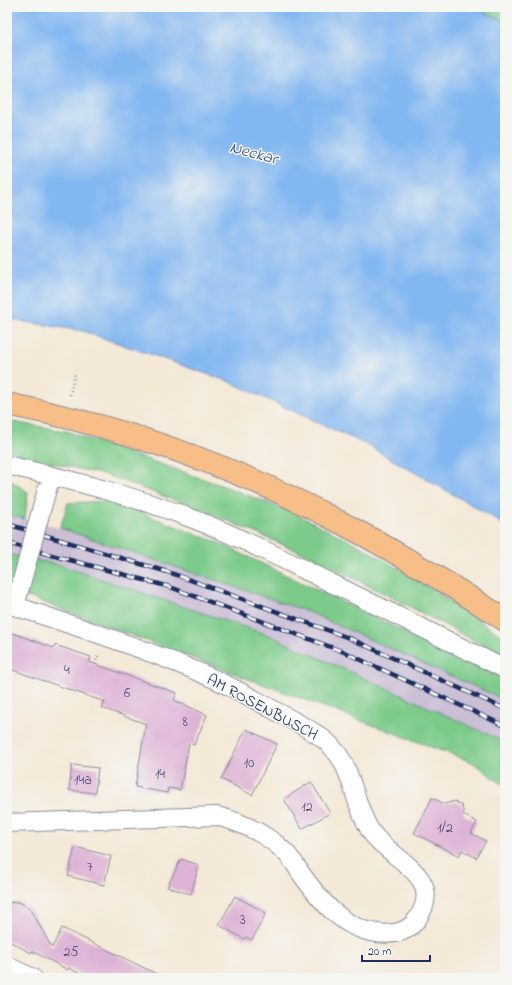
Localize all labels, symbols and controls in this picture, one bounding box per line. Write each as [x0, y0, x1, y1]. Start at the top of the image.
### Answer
water label: Neckar [227, 135, 283, 173]
house number: 4 [64, 660, 70, 681]
street label: AM ROSENBUSCH [202, 668, 322, 747]
house number: 6 [124, 683, 130, 704]
house number: 8 [182, 712, 188, 733]
house number: 10 [244, 753, 254, 774]
house number: 14 [155, 764, 165, 785]
house number: 14a [74, 770, 92, 791]
house number: 12 [301, 797, 313, 818]
house number: 1/2 [437, 818, 453, 839]
house number: 7 [87, 857, 93, 878]
house number: 3 [240, 910, 246, 931]
scale bar [362, 937, 430, 963]
house number: 25 [64, 942, 78, 963]
text: 20 m [368, 943, 391, 961]

